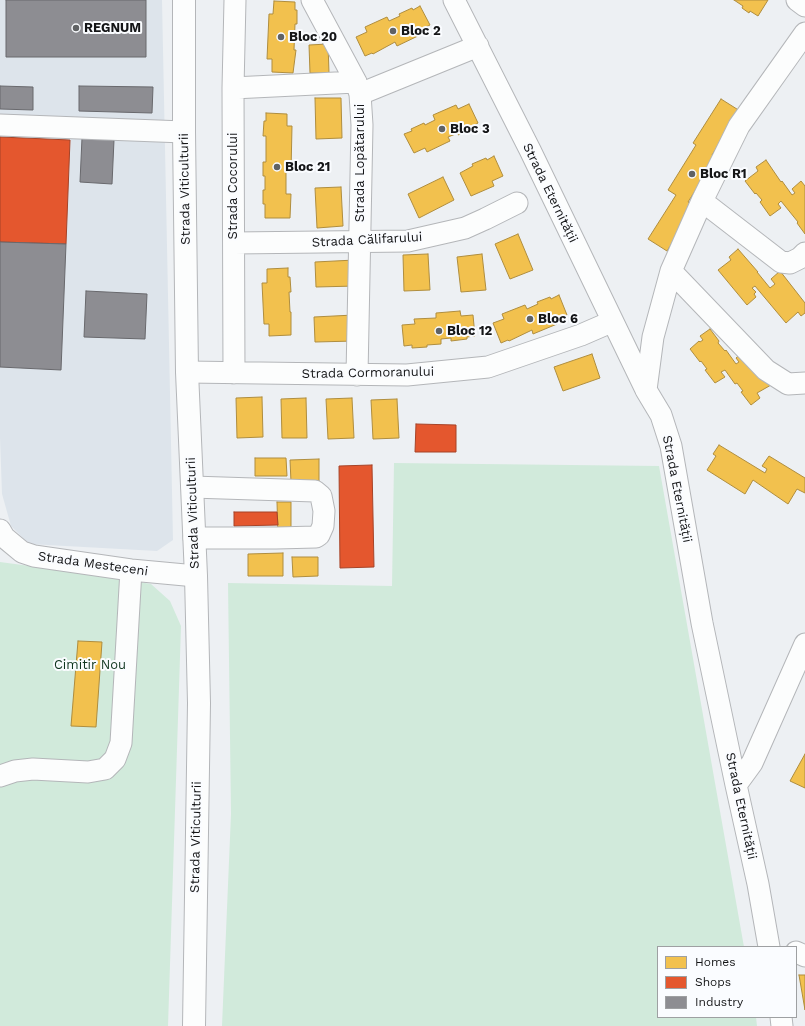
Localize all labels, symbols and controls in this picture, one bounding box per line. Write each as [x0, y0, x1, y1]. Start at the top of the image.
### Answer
place label: REGNUM [84, 20, 141, 36]
marker: REGNUM [71, 23, 81, 33]
place label: Bloc 2 [401, 23, 441, 39]
marker: Bloc 2 [388, 26, 398, 36]
place label: Bloc 20 [289, 29, 337, 45]
marker: Bloc 20 [276, 32, 286, 42]
street label: Strada Lopătarului [352, 104, 368, 222]
place label: Bloc 3 [450, 121, 490, 137]
marker: Bloc 3 [437, 124, 447, 134]
street label: Strada Viticulturii [176, 133, 194, 245]
street label: Strada Cocorului [225, 133, 241, 239]
street label: Strada Eternității [519, 141, 581, 245]
place label: Bloc 21 [285, 159, 330, 175]
marker: Bloc 21 [272, 162, 282, 172]
place label: Bloc R1 [700, 166, 747, 182]
marker: Bloc R1 [687, 169, 697, 179]
street label: Strada Călifarului [311, 229, 423, 251]
place label: Bloc 6 [538, 311, 578, 327]
marker: Bloc 6 [525, 314, 535, 324]
place label: Bloc 12 [447, 323, 492, 339]
marker: Bloc 12 [434, 326, 444, 336]
street label: Strada Cormoranului [302, 364, 434, 382]
street label: Strada Eternității [659, 434, 695, 544]
street label: Strada Viticulturii [183, 457, 203, 569]
street label: Strada Mesteceni [37, 549, 149, 579]
park label: Cimitir Nou [54, 657, 126, 673]
street label: Strada Eternității [722, 751, 760, 861]
street label: Strada Viticulturii [187, 781, 205, 893]
legend [657, 946, 797, 1018]
text: Homes [695, 955, 736, 969]
text: Shops [695, 975, 731, 989]
text: Industry [695, 995, 743, 1009]

